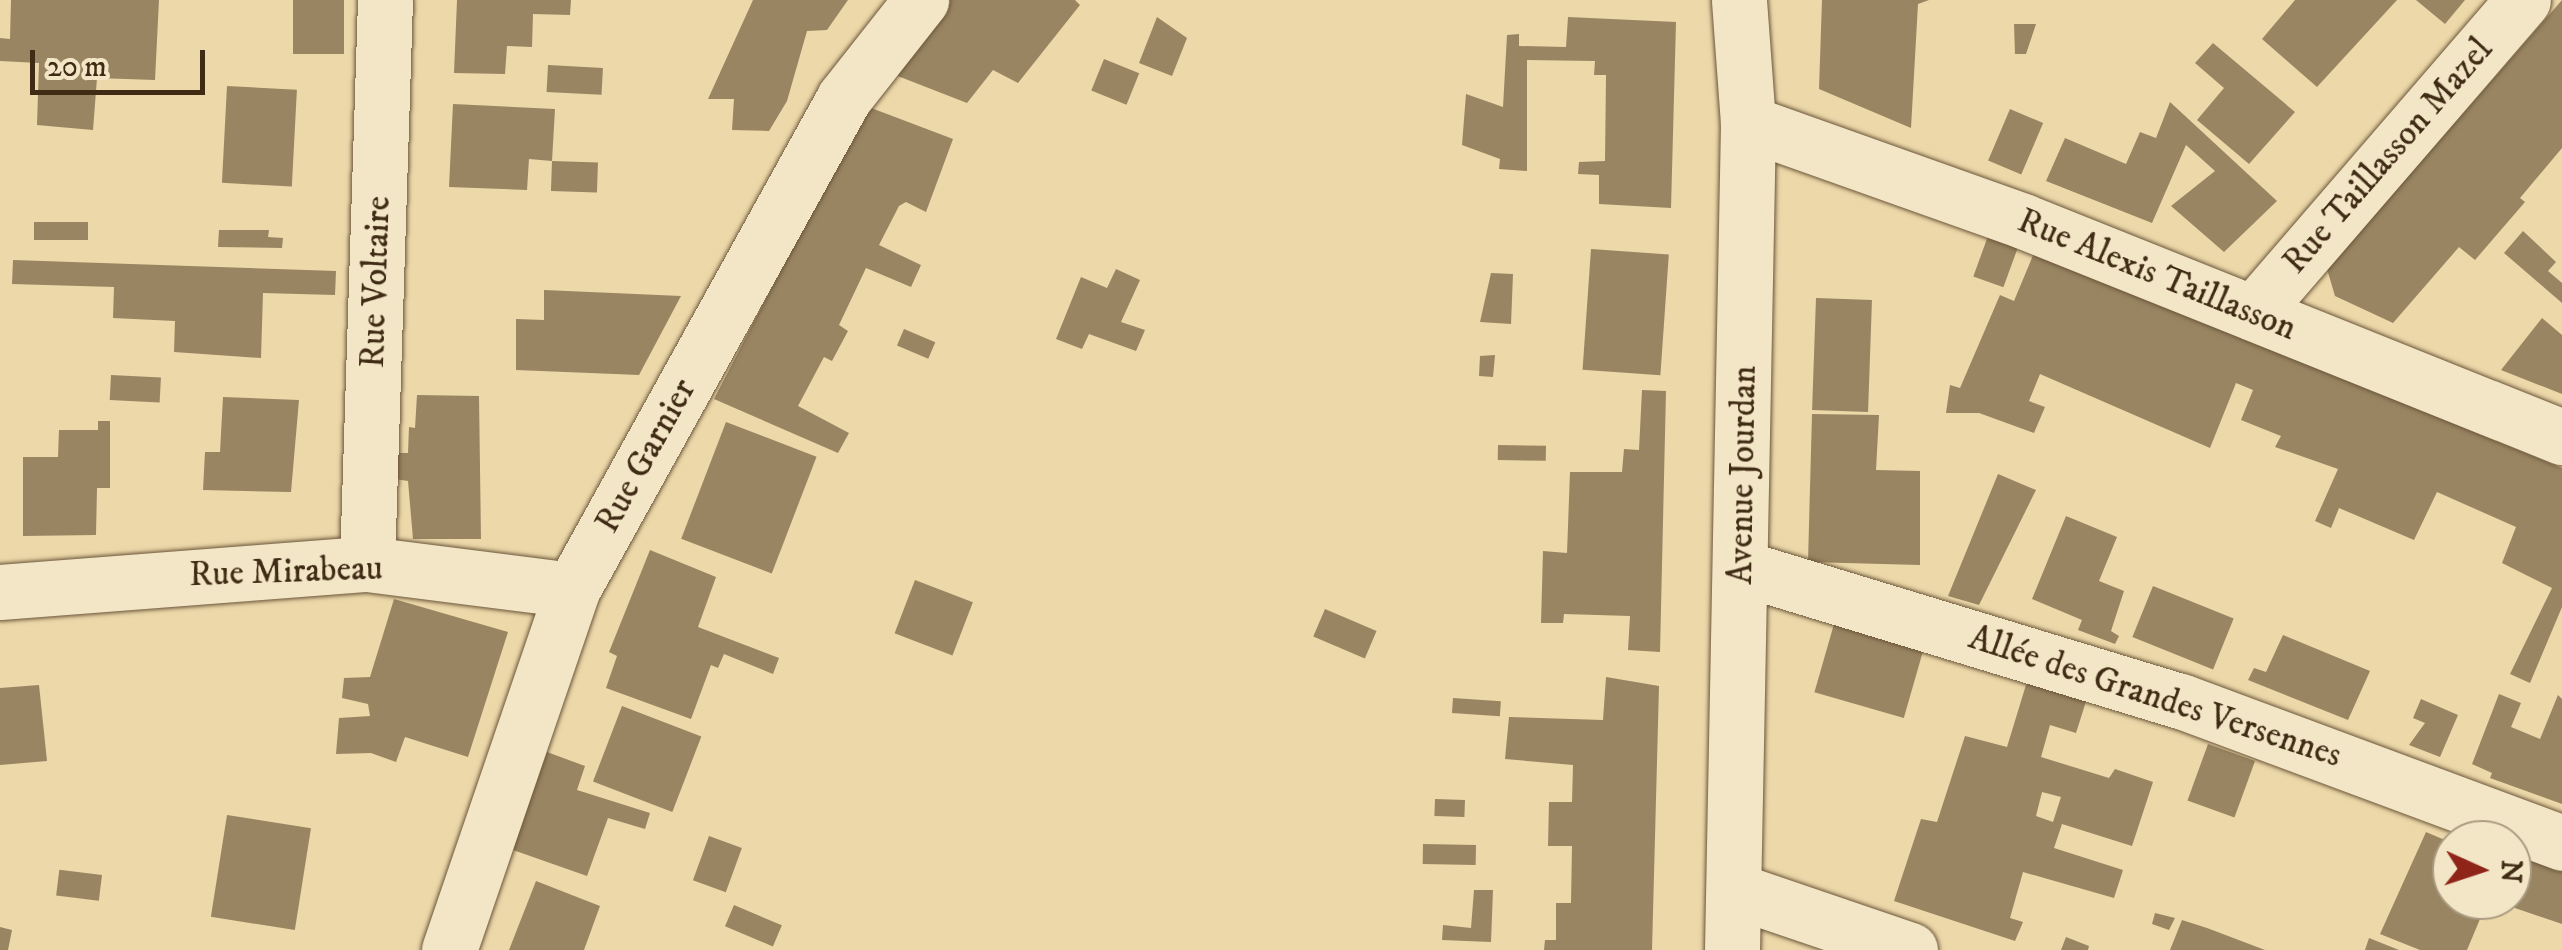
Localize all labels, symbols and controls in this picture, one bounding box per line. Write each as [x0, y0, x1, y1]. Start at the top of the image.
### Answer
scale bar [35, 30, 210, 92]
street label: Rue Taillasson Mazel [2274, 30, 2502, 282]
text: 20 m [47, 49, 107, 86]
street label: Rue Voltaire [352, 195, 400, 369]
street label: Rue Alexis Taillasson [2012, 200, 2302, 350]
street label: Avenue Jourdan [1720, 365, 1766, 585]
street label: Rue Garnier [587, 372, 705, 540]
street label: Rue Mirabeau [188, 548, 384, 596]
street label: Allée des Grandes Versennes [1963, 617, 2347, 777]
north arrow [2432, 820, 2532, 920]
text: N [2492, 859, 2529, 884]

